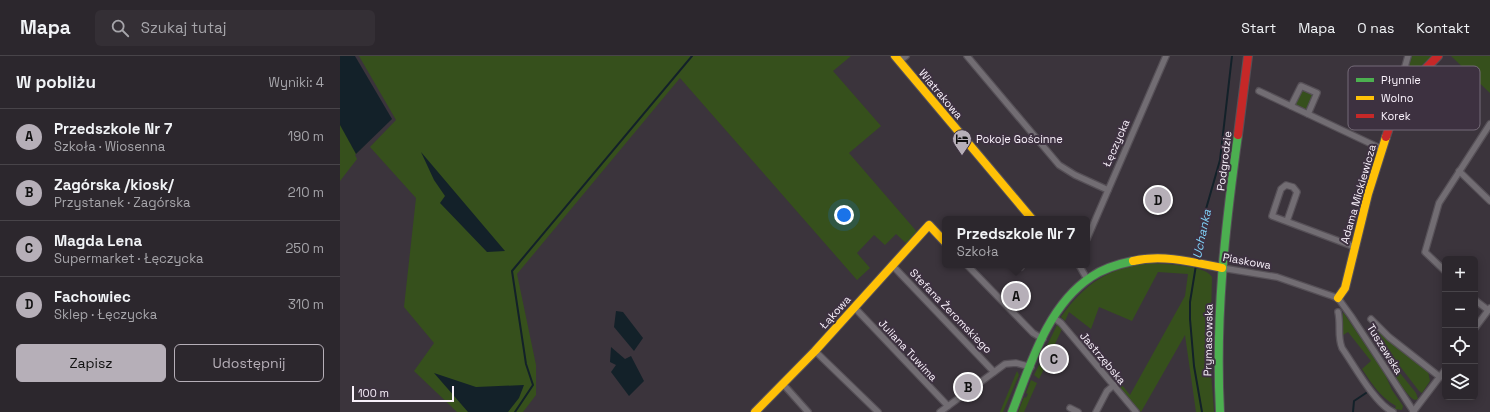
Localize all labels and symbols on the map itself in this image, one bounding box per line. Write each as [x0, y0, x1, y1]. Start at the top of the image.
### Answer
street label: Wiatrakowa [916, 66, 966, 122]
legend [1348, 66, 1480, 130]
text: Płynnie [1381, 73, 1421, 87]
text: Wolno [1381, 91, 1414, 105]
text: Korek [1381, 109, 1411, 123]
street label: Łęczycka [1099, 116, 1133, 169]
hotel icon: Pokoje Gościnne [951, 128, 973, 156]
street label: Podgrodzie [1213, 130, 1235, 192]
place label: Pokoje Gościnne [976, 132, 1063, 146]
street label: Adama Mickiewicza [1337, 142, 1379, 245]
pin: D [1145, 185, 1171, 215]
your location [834, 205, 854, 225]
water label: Uchanka [1189, 208, 1215, 260]
street label: Piaskowa [1222, 250, 1273, 272]
street label: Stefana Żeromskiego [907, 266, 995, 356]
pin: A [1003, 281, 1029, 311]
street label: Łąkowa [816, 292, 854, 332]
street label: Prymasowska [1200, 303, 1216, 376]
street label: Juliana Tuwima [876, 316, 941, 385]
street label: Tuszewska [1364, 321, 1406, 377]
street label: Jastrzębska [1077, 329, 1130, 388]
pin: C [1041, 344, 1067, 374]
pin: B [955, 372, 981, 402]
scale bar [352, 384, 454, 403]

